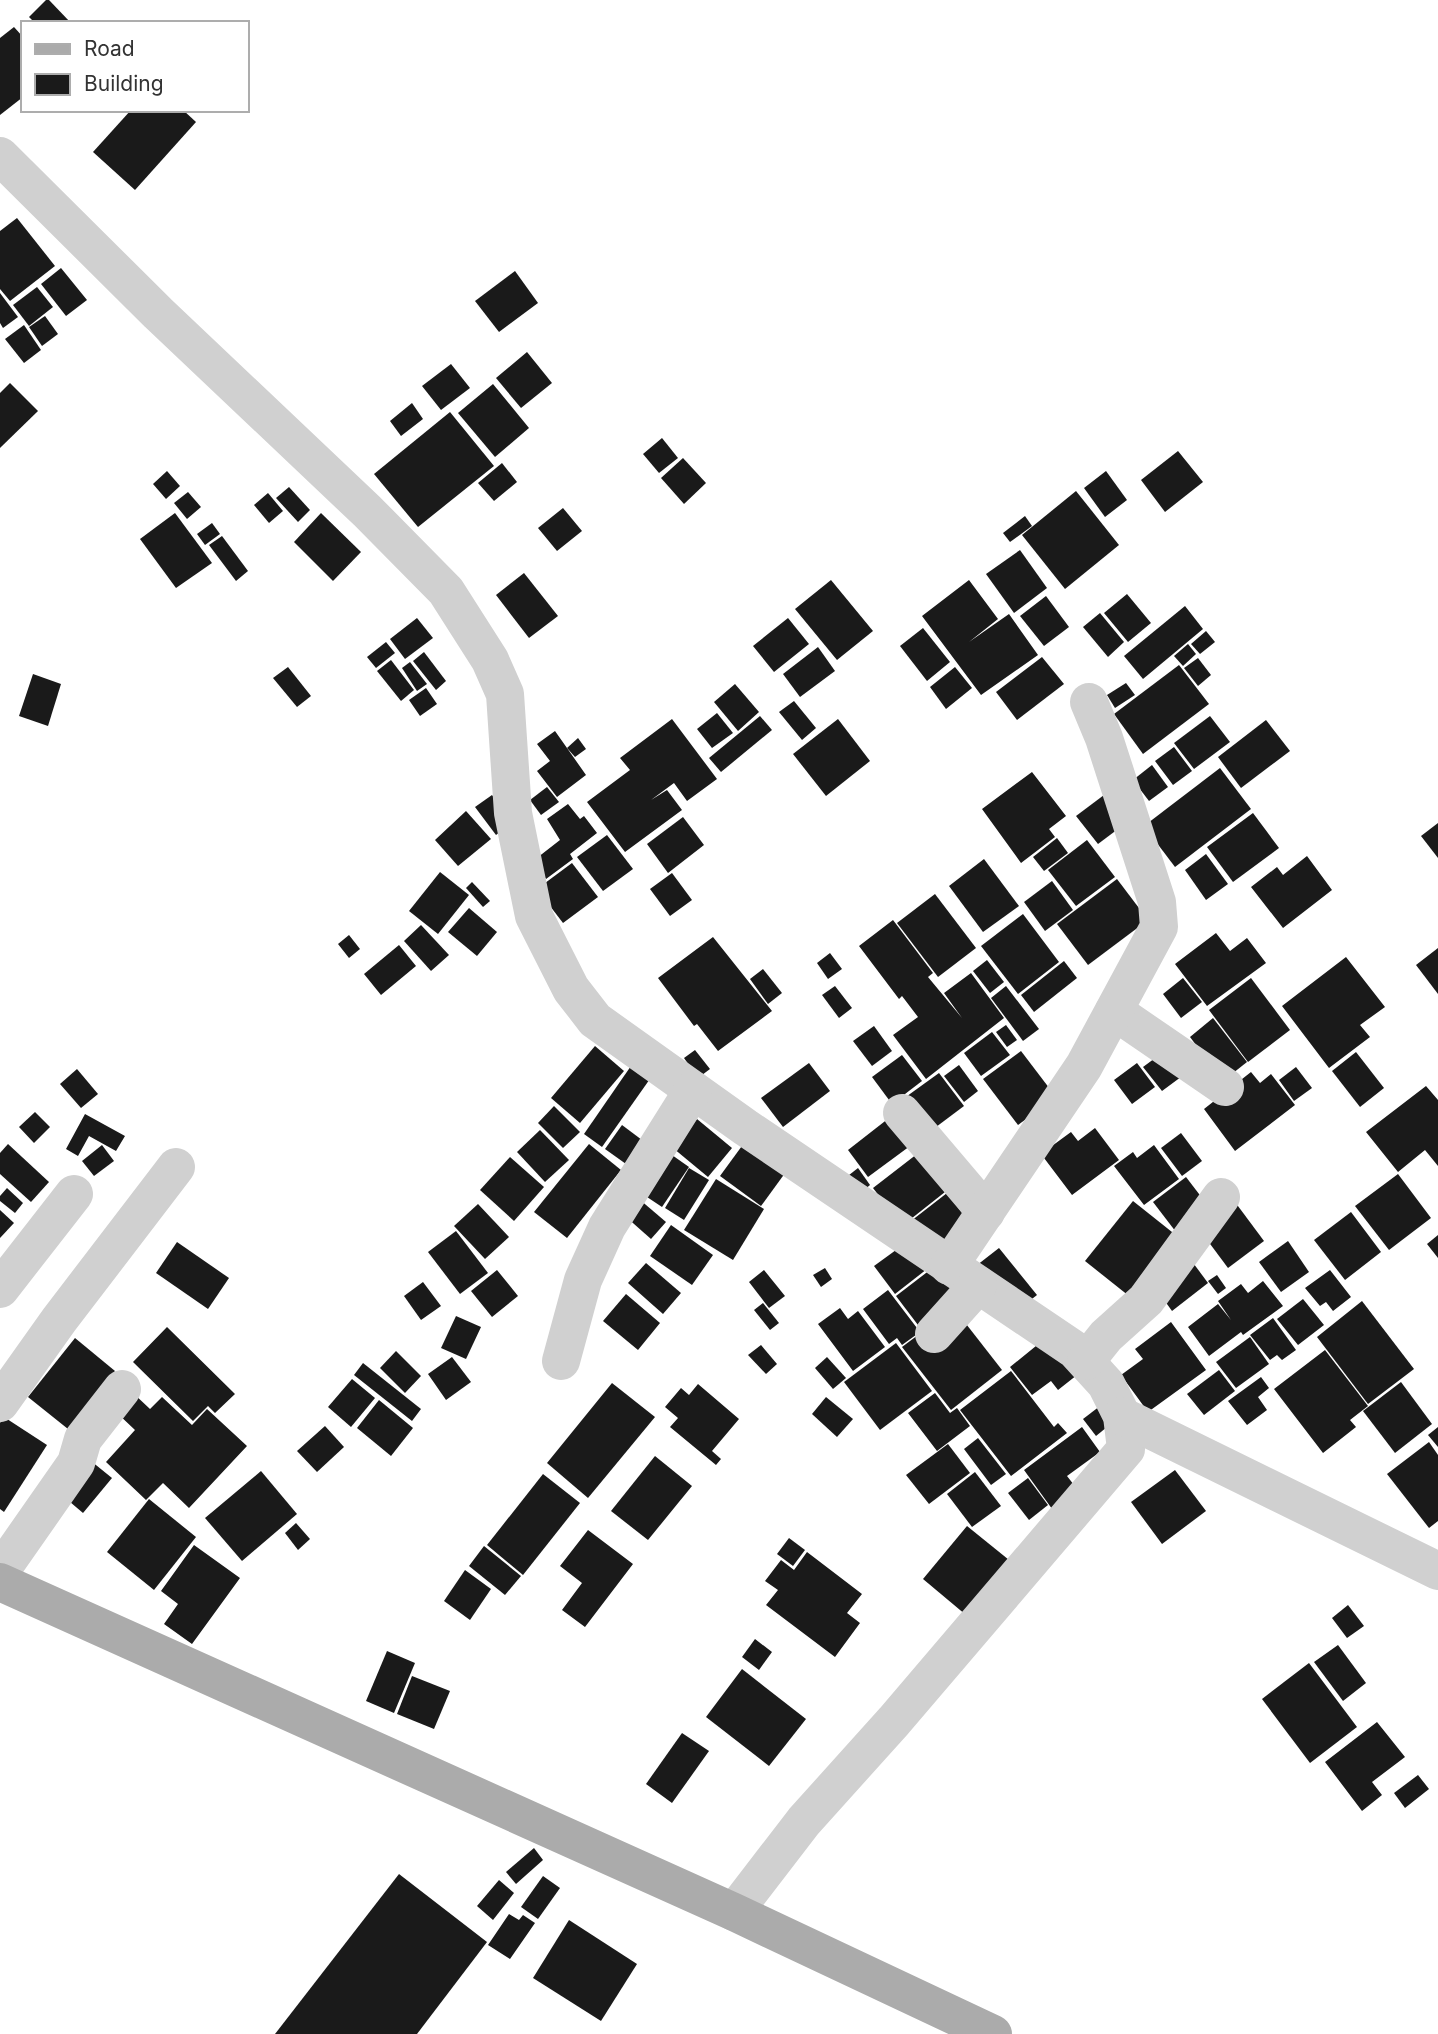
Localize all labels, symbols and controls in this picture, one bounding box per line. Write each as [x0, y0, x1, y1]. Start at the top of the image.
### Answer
legend [21, 21, 248, 112]
text: Road [84, 36, 135, 61]
text: Building [84, 71, 164, 96]

